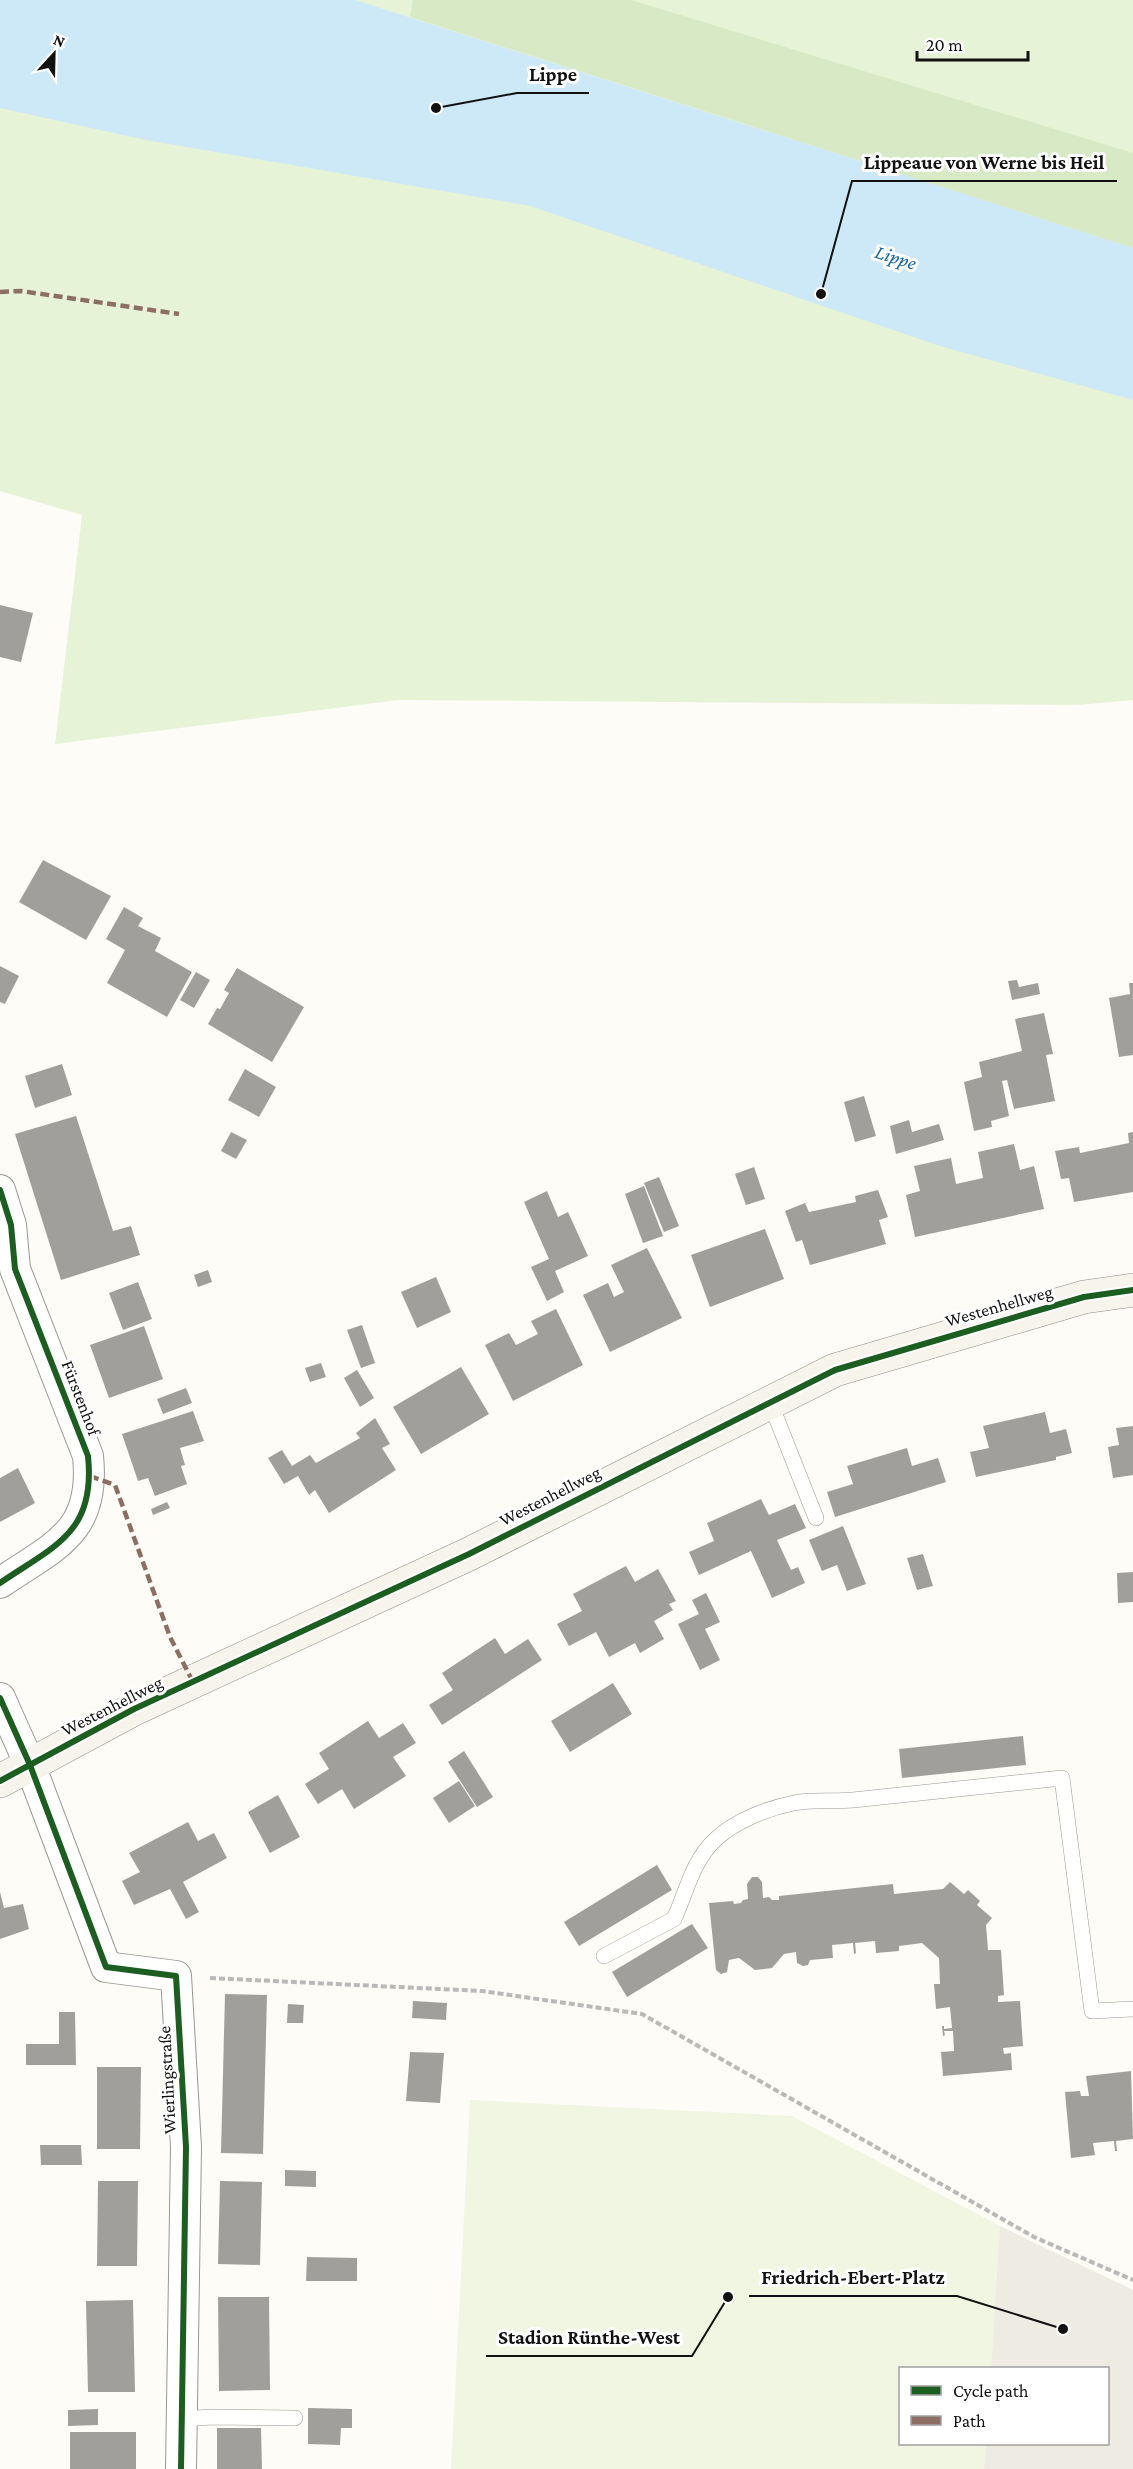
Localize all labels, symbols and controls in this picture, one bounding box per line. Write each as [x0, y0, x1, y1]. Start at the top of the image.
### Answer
north arrow [24, 24, 84, 84]
scale bar [917, 24, 1028, 62]
text: N [51, 31, 68, 51]
text: 20 m [926, 35, 963, 55]
callout: Lippe [517, 55, 589, 93]
text: Lippe [529, 63, 577, 85]
callout: Lippeaue von Werne bis Heil [852, 143, 1117, 181]
text: Lippeaue von Werne bis Heil [864, 151, 1104, 173]
water label: Lippe [872, 240, 920, 275]
street label: Westenhellweg [943, 1281, 1055, 1331]
street label: Fürstenhof [58, 1358, 105, 1440]
street label: Westenhellweg [496, 1462, 604, 1530]
street label: Westenhellweg [58, 1672, 166, 1740]
street label: Wierlingstraße [154, 2025, 180, 2135]
callout: Friedrich-Ebert-Platz [749, 2258, 957, 2296]
text: Friedrich-Ebert-Platz [761, 2266, 945, 2288]
callout: Stadion Rünthe-West [486, 2318, 692, 2356]
text: Stadion Rünthe-West [498, 2326, 681, 2348]
legend [899, 2367, 1109, 2445]
text: Cycle path [953, 2381, 1029, 2401]
text: Path [953, 2411, 986, 2431]

